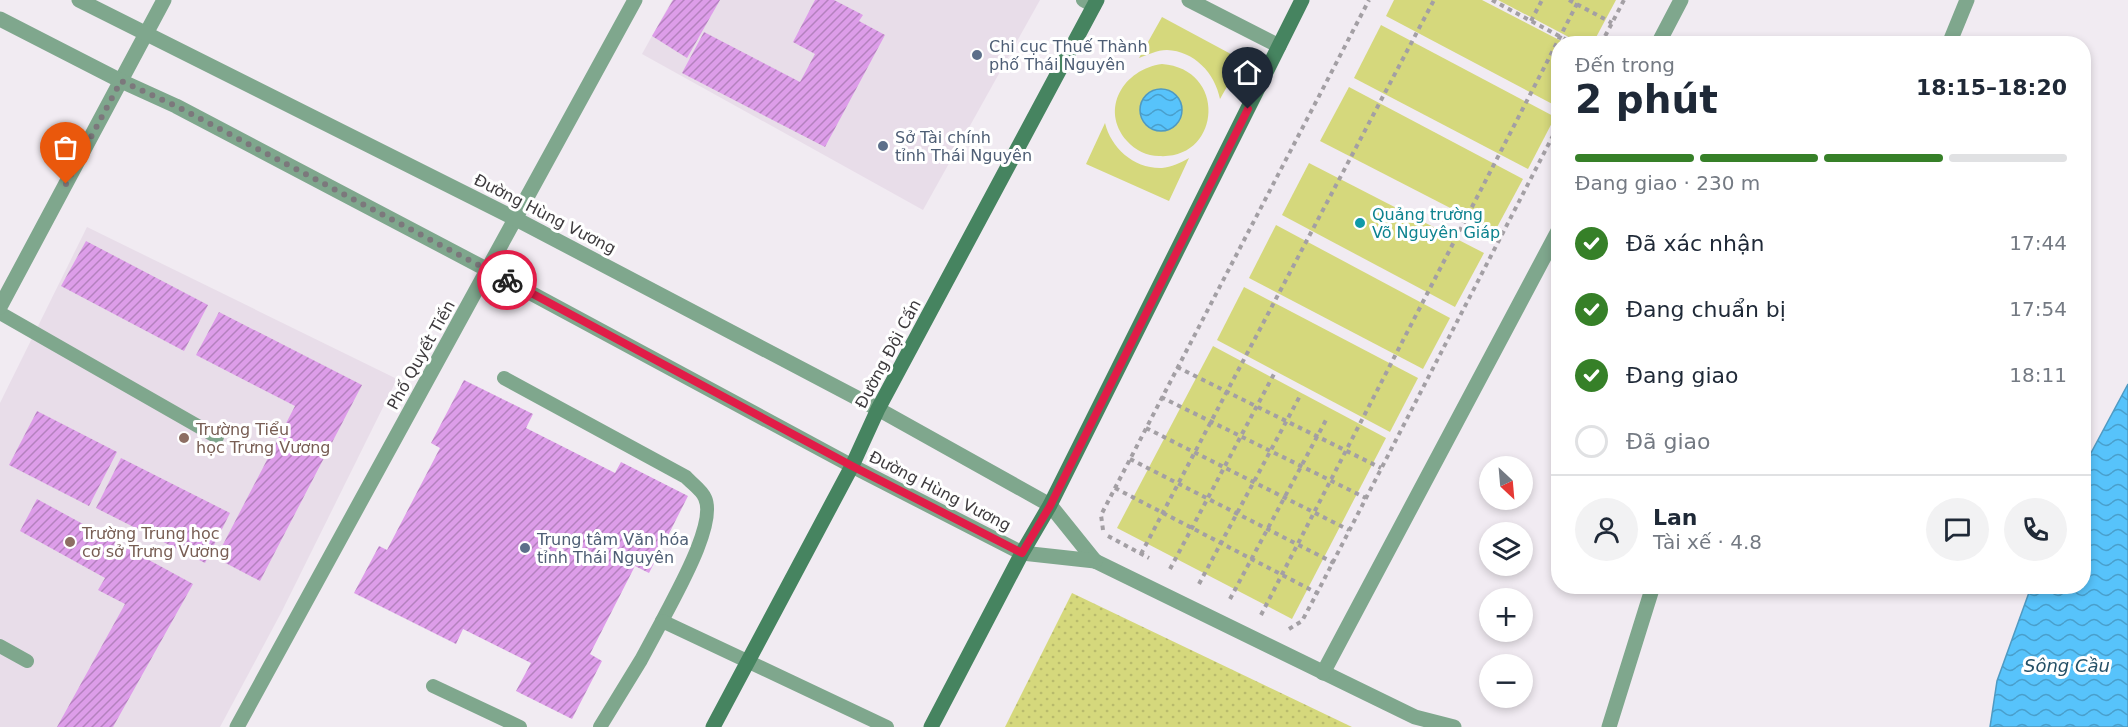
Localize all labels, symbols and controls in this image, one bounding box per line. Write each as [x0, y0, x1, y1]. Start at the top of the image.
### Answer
place label: Chi cục Thuế Thành phố Thái Nguyên [989, 37, 1148, 74]
pin [1222, 47, 1273, 109]
marker: Chi cục Thuế Thành phố Thái Nguyên [970, 48, 984, 62]
text: Đến trong [1575, 53, 1675, 77]
icon: home [1231, 56, 1264, 89]
text: 18:15–18:20 [1916, 75, 2067, 100]
text: 2 phút [1575, 77, 1718, 122]
pin [40, 122, 91, 184]
place label: Sở Tài chính tỉnh Thái Nguyên [895, 128, 1032, 165]
icon: bag [49, 131, 82, 164]
marker: Sở Tài chính tỉnh Thái Nguyên [876, 139, 890, 153]
street label: Đường Hùng Vương [471, 170, 619, 258]
text: Đang giao · 230 m [1575, 171, 1760, 195]
place label: Quảng trường Võ Nguyên Giáp [1372, 205, 1500, 242]
marker: Quảng trường Võ Nguyên Giáp [1353, 216, 1367, 230]
icon: check [1575, 227, 1608, 260]
text: Đã xác nhận [1626, 231, 1764, 256]
text: 17:44 [2009, 231, 2067, 255]
courier [477, 250, 537, 310]
icon: bike [491, 264, 524, 297]
icon: check [1575, 293, 1608, 326]
street label: Đường Đội Cấn [851, 296, 925, 412]
street label: Phố Quyết Tiến [383, 297, 459, 413]
text: Đang chuẩn bị [1626, 297, 1786, 322]
text: 17:54 [2009, 297, 2067, 321]
icon: check [1575, 359, 1608, 392]
text: Đang giao [1626, 363, 1738, 388]
text: 18:11 [2009, 363, 2067, 387]
place label: Trường Tiểu học Trưng Vương [195, 420, 331, 457]
text: Đã giao [1626, 429, 1711, 454]
marker: Trường Tiểu học Trưng Vương [177, 431, 191, 445]
street label: Đường Hùng Vương [866, 447, 1014, 535]
north arrow [1479, 456, 1533, 510]
map controls [1479, 456, 1533, 708]
button: person [1575, 498, 1638, 561]
button: chat [1926, 498, 1989, 561]
button: phone [2004, 498, 2067, 561]
text: Lan [1653, 505, 1698, 530]
button: layers [1479, 522, 1533, 576]
place label: Trường Trung học cơ sở Trưng Vương [81, 524, 230, 561]
place label: Trung tâm Văn hóa tỉnh Thái Nguyên [536, 530, 689, 567]
text: Tài xế · 4.8 [1653, 530, 1762, 554]
marker: Trường Trung học cơ sở Trưng Vương [63, 535, 77, 549]
marker: Trung tâm Văn hóa tỉnh Thái Nguyên [518, 541, 532, 555]
button: + [1479, 588, 1533, 642]
button: − [1479, 654, 1533, 708]
water label: Sông Cầu [2024, 655, 2110, 676]

